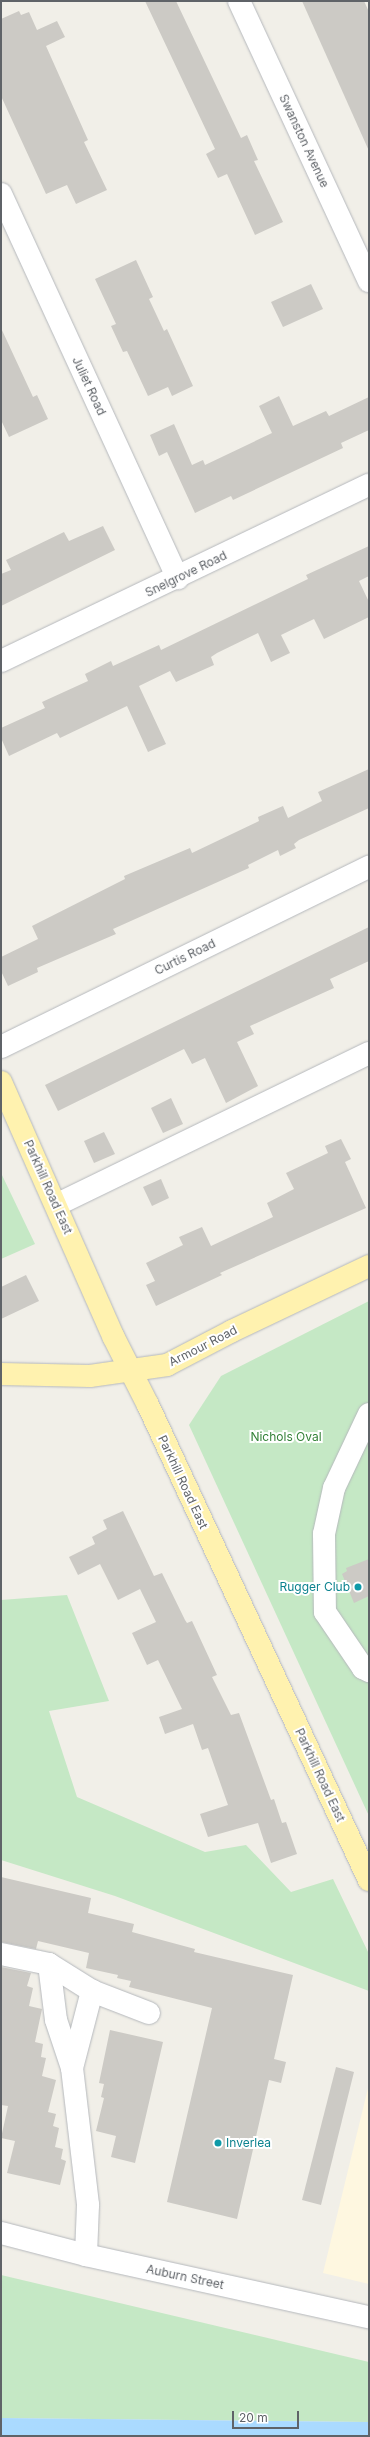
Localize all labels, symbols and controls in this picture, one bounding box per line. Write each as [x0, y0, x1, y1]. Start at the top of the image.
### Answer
street label: Swanston Avenue [276, 92, 332, 190]
street label: Juliet Road [69, 354, 109, 418]
street label: Snelgrove Road [143, 548, 229, 600]
street label: Curtis Road [152, 936, 218, 978]
street label: Parkhill Road East [21, 1138, 75, 1236]
street label: Armour Road [166, 1323, 240, 1369]
park label: Nichols Oval [250, 1430, 322, 1444]
street label: Parkhill Road East [155, 1433, 211, 1531]
place label: Rugger Club [279, 1580, 350, 1594]
marker: Rugger Club [353, 1582, 363, 1592]
street label: Parkhill Road East [292, 1726, 348, 1824]
place label: Inverlea [226, 2136, 271, 2150]
marker: Inverlea [213, 2138, 223, 2148]
street label: Auburn Street [145, 2262, 225, 2292]
scale bar [234, 2403, 301, 2429]
text: 20 m [239, 2410, 268, 2425]

